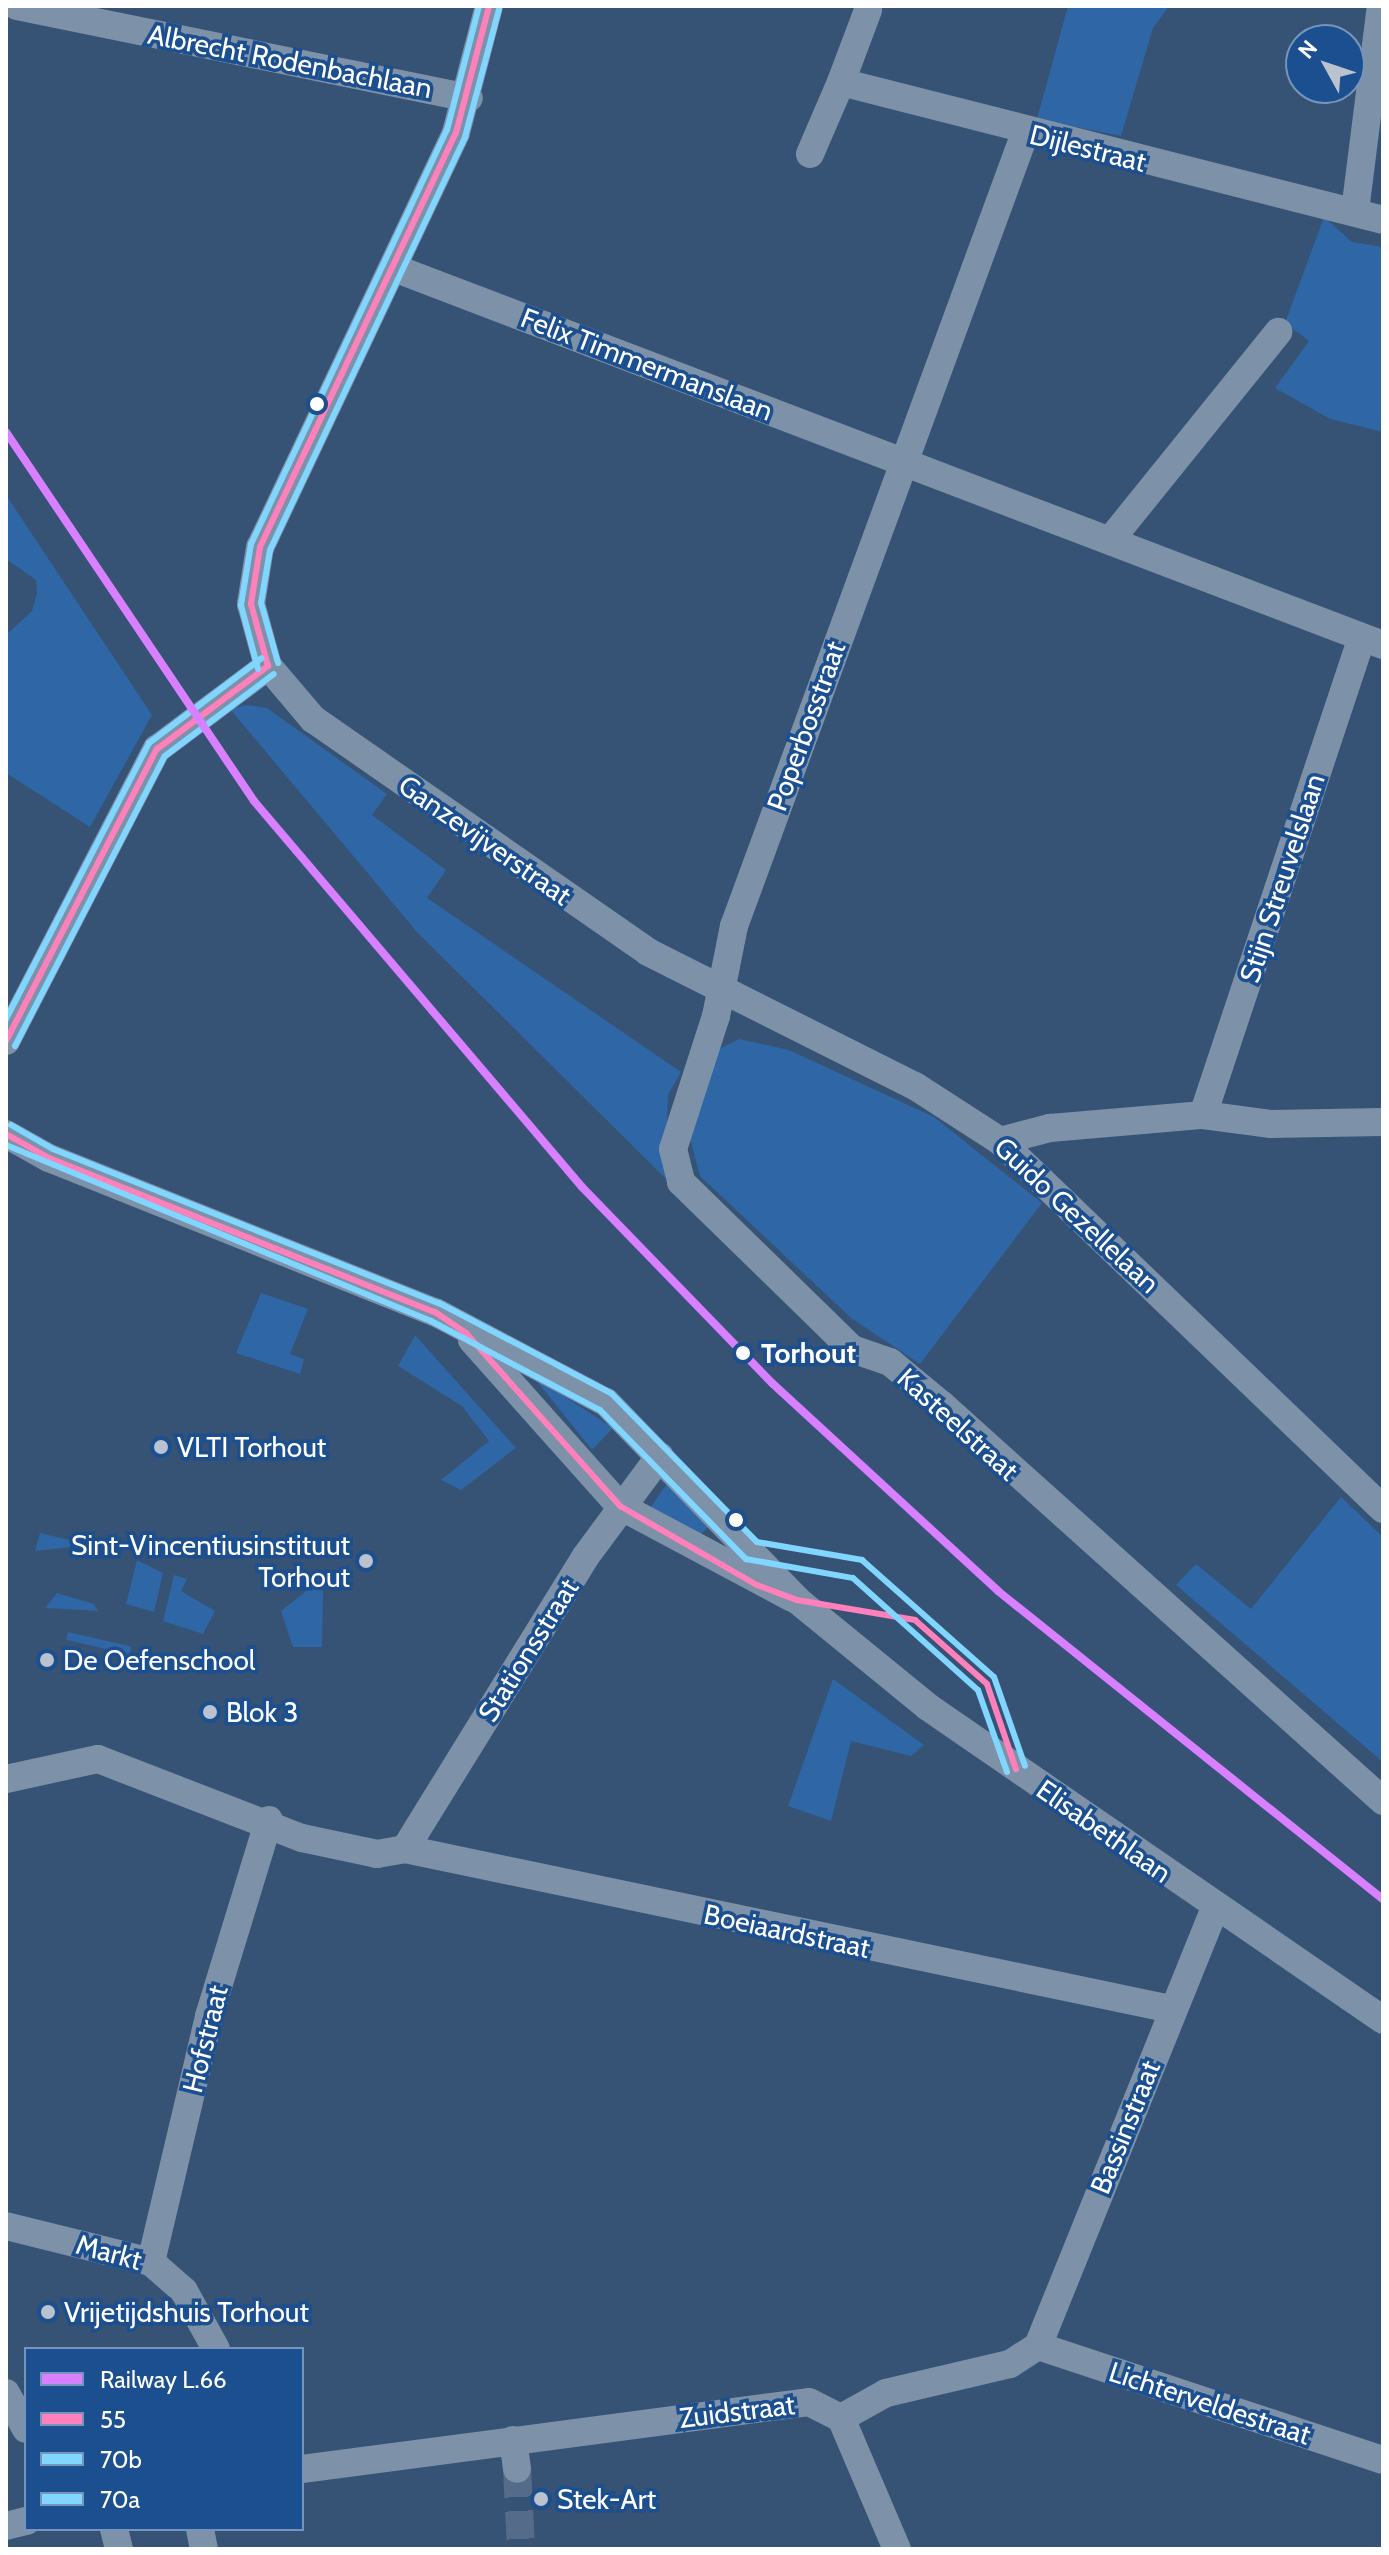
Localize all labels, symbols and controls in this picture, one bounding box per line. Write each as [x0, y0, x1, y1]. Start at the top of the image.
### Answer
street label: Albrecht Rodenbachlaan [145, 17, 435, 105]
north arrow [1285, 24, 1365, 104]
text: N [1292, 35, 1323, 64]
street label: Dijlestraat [1026, 117, 1150, 179]
street label: Felix Timmermanslaan [516, 300, 778, 428]
unlabelled marker [309, 396, 325, 412]
street label: Poperbosstraat [760, 637, 852, 815]
street label: Ganzevijverstraat [392, 768, 578, 912]
street label: Stijn Streuvelslaan [1232, 769, 1332, 987]
street label: Guido Gezellelaan [988, 1130, 1166, 1300]
place label: Torhout [761, 1336, 856, 1370]
marker: Torhout [732, 1342, 754, 1364]
street label: Kasteelstraat [891, 1361, 1025, 1487]
place label: VLTI Torhout [177, 1430, 326, 1464]
marker: VLTI Torhout [152, 1438, 170, 1456]
unlabelled marker [728, 1512, 744, 1528]
place label: Sint-Vincentiusinstituut Torhout [71, 1528, 350, 1594]
marker: Sint-Vincentiusinstituut Torhout [357, 1552, 375, 1570]
street label: Stationsstraat [471, 1572, 585, 1728]
place label: De Oefenschool [63, 1643, 255, 1677]
marker: De Oefenschool [38, 1651, 56, 1669]
place label: Blok 3 [226, 1695, 298, 1729]
marker: Blok 3 [201, 1703, 219, 1721]
street label: Elisabethlaan [1030, 1772, 1178, 1890]
street label: Boeiaardstraat [701, 1897, 873, 1965]
street label: Hofstraat [175, 1982, 235, 2096]
street label: Bassinstraat [1083, 2056, 1167, 2198]
street label: Markt [72, 2227, 146, 2277]
place label: Vrijetijdshuis Torhout [64, 2295, 309, 2329]
marker: Vrijetijdshuis Torhout [39, 2303, 57, 2321]
legend [24, 2347, 304, 2531]
street label: Lichterveldestraat [1105, 2355, 1315, 2451]
text: Railway L.66 [100, 2365, 227, 2394]
street label: Zuidstraat [677, 2387, 797, 2435]
text: 55 [100, 2405, 126, 2434]
text: 70b [100, 2445, 142, 2474]
place label: Stek-Art [557, 2482, 656, 2516]
text: 70a [100, 2485, 140, 2514]
marker: Stek-Art [532, 2490, 550, 2508]

